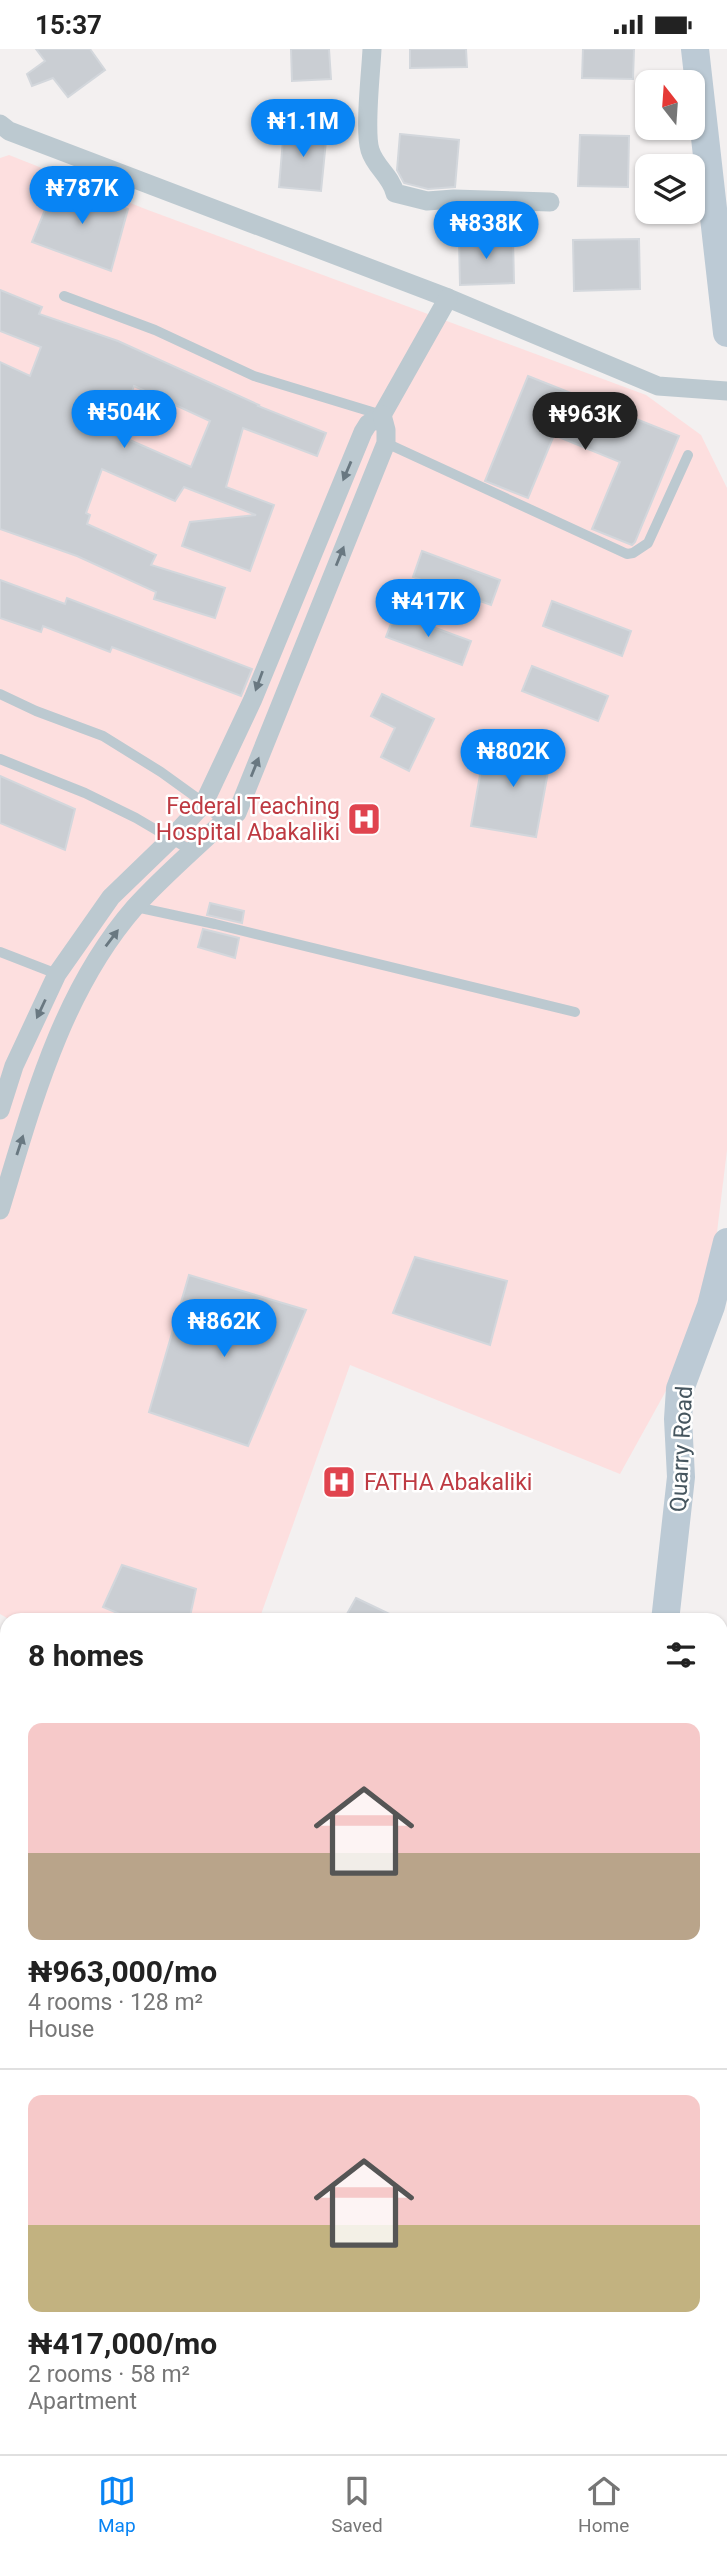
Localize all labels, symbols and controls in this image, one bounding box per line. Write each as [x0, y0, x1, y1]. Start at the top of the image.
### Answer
text: 15:37 [35, 10, 102, 40]
north arrow [635, 70, 705, 140]
map controls [635, 70, 705, 224]
pin: ₦1.1M [254, 99, 352, 159]
text: ₦1.1M [267, 108, 339, 135]
button: layers [635, 154, 705, 224]
pin: ₦787K [33, 167, 131, 226]
text: ₦787K [46, 175, 118, 202]
pin: ₦838K [437, 201, 535, 261]
text: ₦838K [450, 210, 522, 237]
pin: ₦504K [75, 391, 173, 450]
pin: ₦963K [536, 393, 634, 452]
text: ₦504K [88, 399, 160, 426]
text: ₦963K [549, 401, 621, 428]
one-way arrow [341, 461, 352, 482]
one-way arrow [335, 545, 346, 566]
pin: ₦417K [379, 579, 477, 639]
text: ₦417K [392, 588, 464, 615]
one-way arrow [253, 671, 264, 692]
pin: ₦802K [464, 729, 562, 789]
text: ₦802K [477, 738, 549, 765]
one-way arrow [250, 756, 261, 777]
place label: Federal Teaching Hospital Abakaliki [156, 793, 340, 846]
hospital icon: Federal Teaching Hospital Abakaliki [345, 800, 383, 838]
one-way arrow [105, 929, 119, 948]
one-way arrow [35, 999, 47, 1019]
one-way arrow [15, 1134, 26, 1155]
pin: ₦862K [175, 1299, 273, 1359]
text: ₦862K [188, 1308, 260, 1335]
street label: Quarry Road [665, 1385, 698, 1513]
hospital icon: FATHA Abakaliki [320, 1463, 358, 1501]
place label: FATHA Abakaliki [364, 1469, 532, 1496]
icon: filters [662, 1636, 700, 1674]
text: 8 homes [28, 1638, 144, 1673]
icon: home [301, 1768, 427, 1894]
text: ₦963,000/mo [28, 1954, 217, 1989]
text: 4 rooms · 128 m² [28, 1989, 203, 2016]
text: House [28, 2016, 94, 2043]
icon: home [301, 2140, 427, 2266]
text: ₦417,000/mo [28, 2326, 217, 2361]
text: 2 rooms · 58 m² [28, 2361, 190, 2388]
text: Apartment [28, 2388, 137, 2415]
tab: Map [98, 2472, 136, 2537]
tab: Saved [331, 2472, 383, 2537]
tab: Home [578, 2472, 629, 2537]

